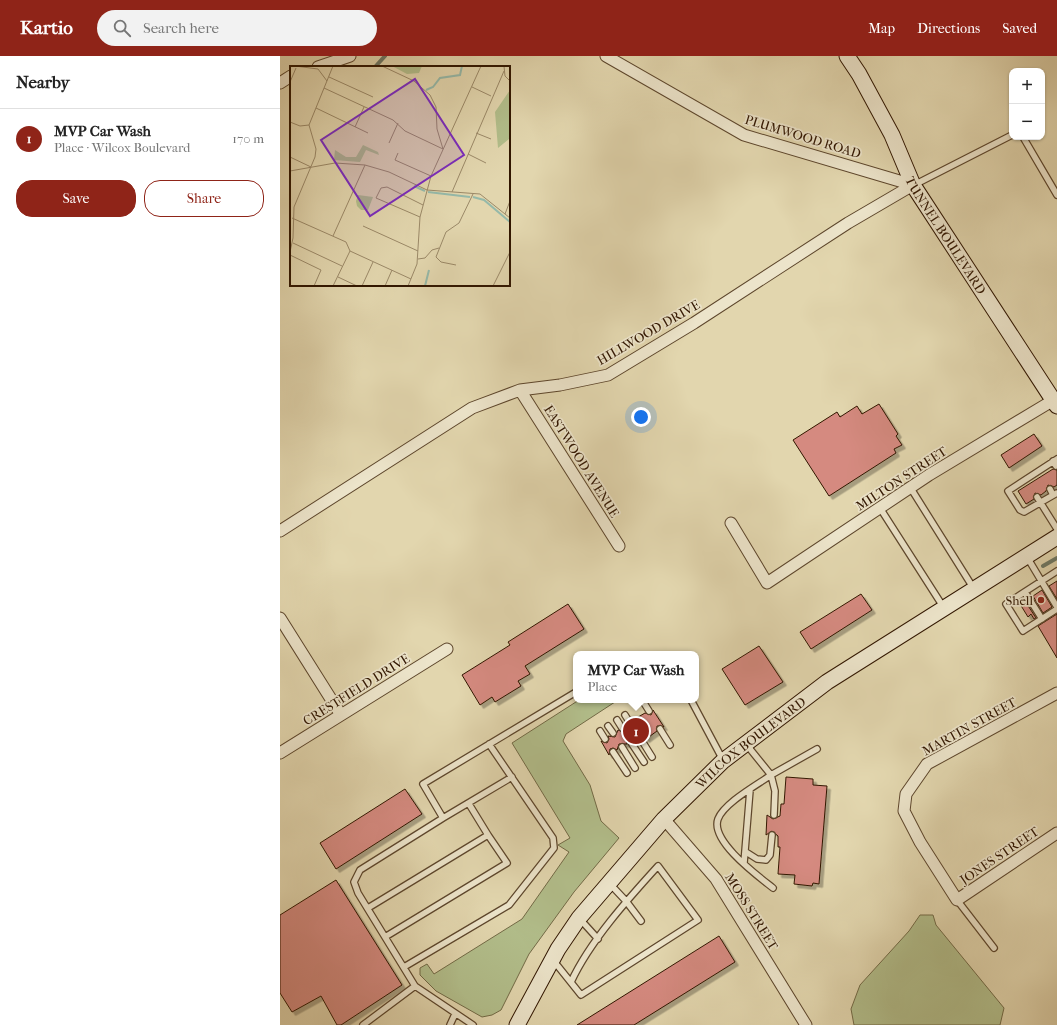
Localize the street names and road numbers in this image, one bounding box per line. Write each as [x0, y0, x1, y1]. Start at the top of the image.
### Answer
street label: PLUMWOOD ROAD [743, 112, 863, 161]
street label: TUNNEL BOULEVARD [902, 174, 989, 297]
street label: HILLWOOD DRIVE [594, 297, 702, 368]
street label: EASTWOOD AVENUE [541, 402, 622, 520]
street label: MILTON STREET [853, 443, 950, 513]
street label: CRESTFIELD DRIVE [300, 650, 412, 728]
street label: WILCOX BOULEVARD [692, 694, 809, 792]
street label: MARTIN STREET [920, 694, 1019, 759]
street label: JONES STREET [956, 823, 1042, 888]
street label: MOSS STREET [722, 870, 781, 953]

